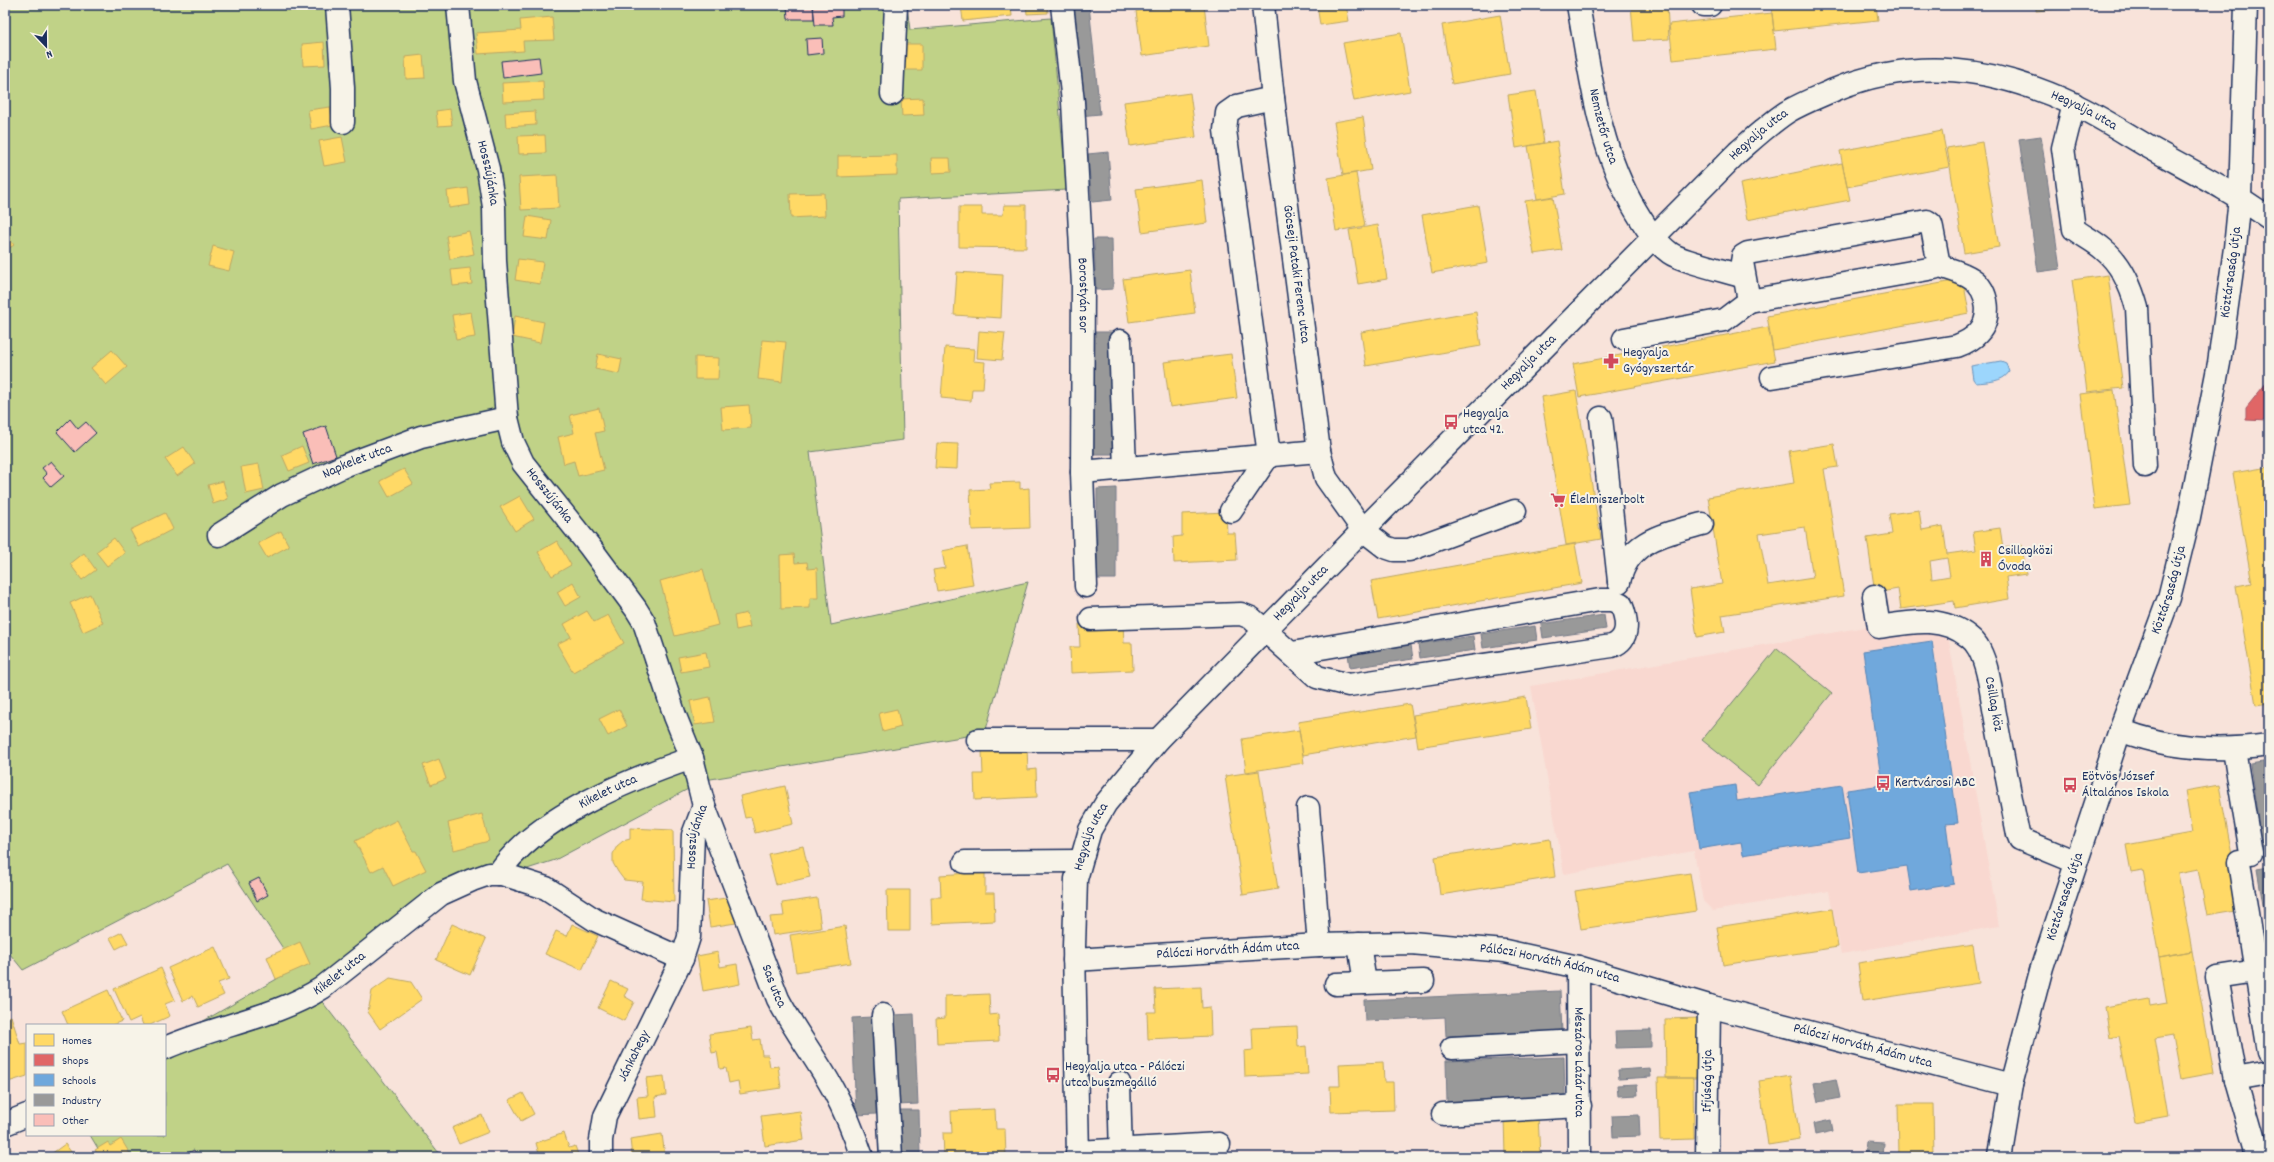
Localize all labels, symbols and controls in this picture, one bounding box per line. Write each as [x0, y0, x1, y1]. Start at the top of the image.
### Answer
north arrow [26, 26, 66, 66]
text: N [43, 45, 55, 62]
street label: Hegyalja utca [2048, 85, 2121, 136]
street label: Nemzetőr utca [1583, 87, 1623, 167]
street label: Hegyalja utca [1725, 104, 1793, 165]
street label: Hosszújánka [471, 138, 504, 207]
street label: Göcseji Pataki Ferenc utca [1277, 204, 1315, 345]
street label: Köztársaság útja [2215, 226, 2247, 319]
street label: Borostyán sor [1072, 257, 1093, 334]
street label: Hegyalja utca [1496, 330, 1562, 395]
place label: Hegyalja Gyógyszertár [1623, 343, 1694, 379]
pharmacy icon: Hegyalja Gyógyszertár [1602, 352, 1620, 370]
place label: Hegyalja utca 42. [1463, 404, 1509, 440]
bus stop icon: Hegyalja utca 42. [1442, 413, 1460, 431]
street label: Napkelet utca [319, 439, 395, 485]
street label: Hosszújánka [521, 464, 578, 528]
place label: Élelmiszerbolt [1570, 490, 1645, 510]
supermarket icon: Élelmiszerbolt [1549, 491, 1567, 509]
place label: Csillagközi Óvoda [1998, 541, 2053, 577]
street label: Köztársaság útja [2146, 543, 2192, 637]
building icon: Csillagközi Óvoda [1977, 550, 1995, 568]
street label: Hegyalja utca [1269, 560, 1334, 626]
street label: Csillag köz [1979, 675, 2008, 734]
place label: Eötvös József Általános Iskola [2082, 767, 2169, 803]
street label: Kikelet utca [575, 769, 641, 814]
place label: Kertvárosi ABC [1895, 773, 1975, 793]
bus stop icon: Kertvárosi ABC [1874, 774, 1892, 792]
bus stop icon: Eötvös József Általános Iskola [2061, 776, 2079, 794]
street label: Hegyalja utca [1069, 799, 1114, 873]
street label: Hosszújánka [682, 801, 714, 870]
street label: Köztársaság útja [2041, 850, 2089, 943]
street label: Pálóczi Horváth Ádám utca [1156, 936, 1300, 965]
street label: Pálóczi Horváth Ádám utca [1479, 939, 1622, 989]
street label: Kikelet utca [309, 947, 371, 1001]
street label: Sas utca [756, 962, 791, 1012]
street label: Mészáros Lázár utca [1568, 1007, 1589, 1117]
street label: Pálóczi Horváth Ádám utca [1791, 1018, 1935, 1074]
legend [26, 1024, 166, 1136]
street label: Jánkahegy [613, 1027, 656, 1085]
text: Homes [62, 1033, 92, 1050]
street label: Ifjúság útja [1698, 1049, 1718, 1113]
text: Shops [62, 1053, 89, 1070]
place label: Hegyalja utca - Pálóczi utca buszmegálló [1065, 1057, 1185, 1093]
bus stop icon: Hegyalja utca - Pálóczi utca buszmegálló [1044, 1066, 1062, 1084]
text: Schools [62, 1073, 96, 1090]
text: Industry [62, 1093, 102, 1110]
text: Other [62, 1113, 89, 1130]

